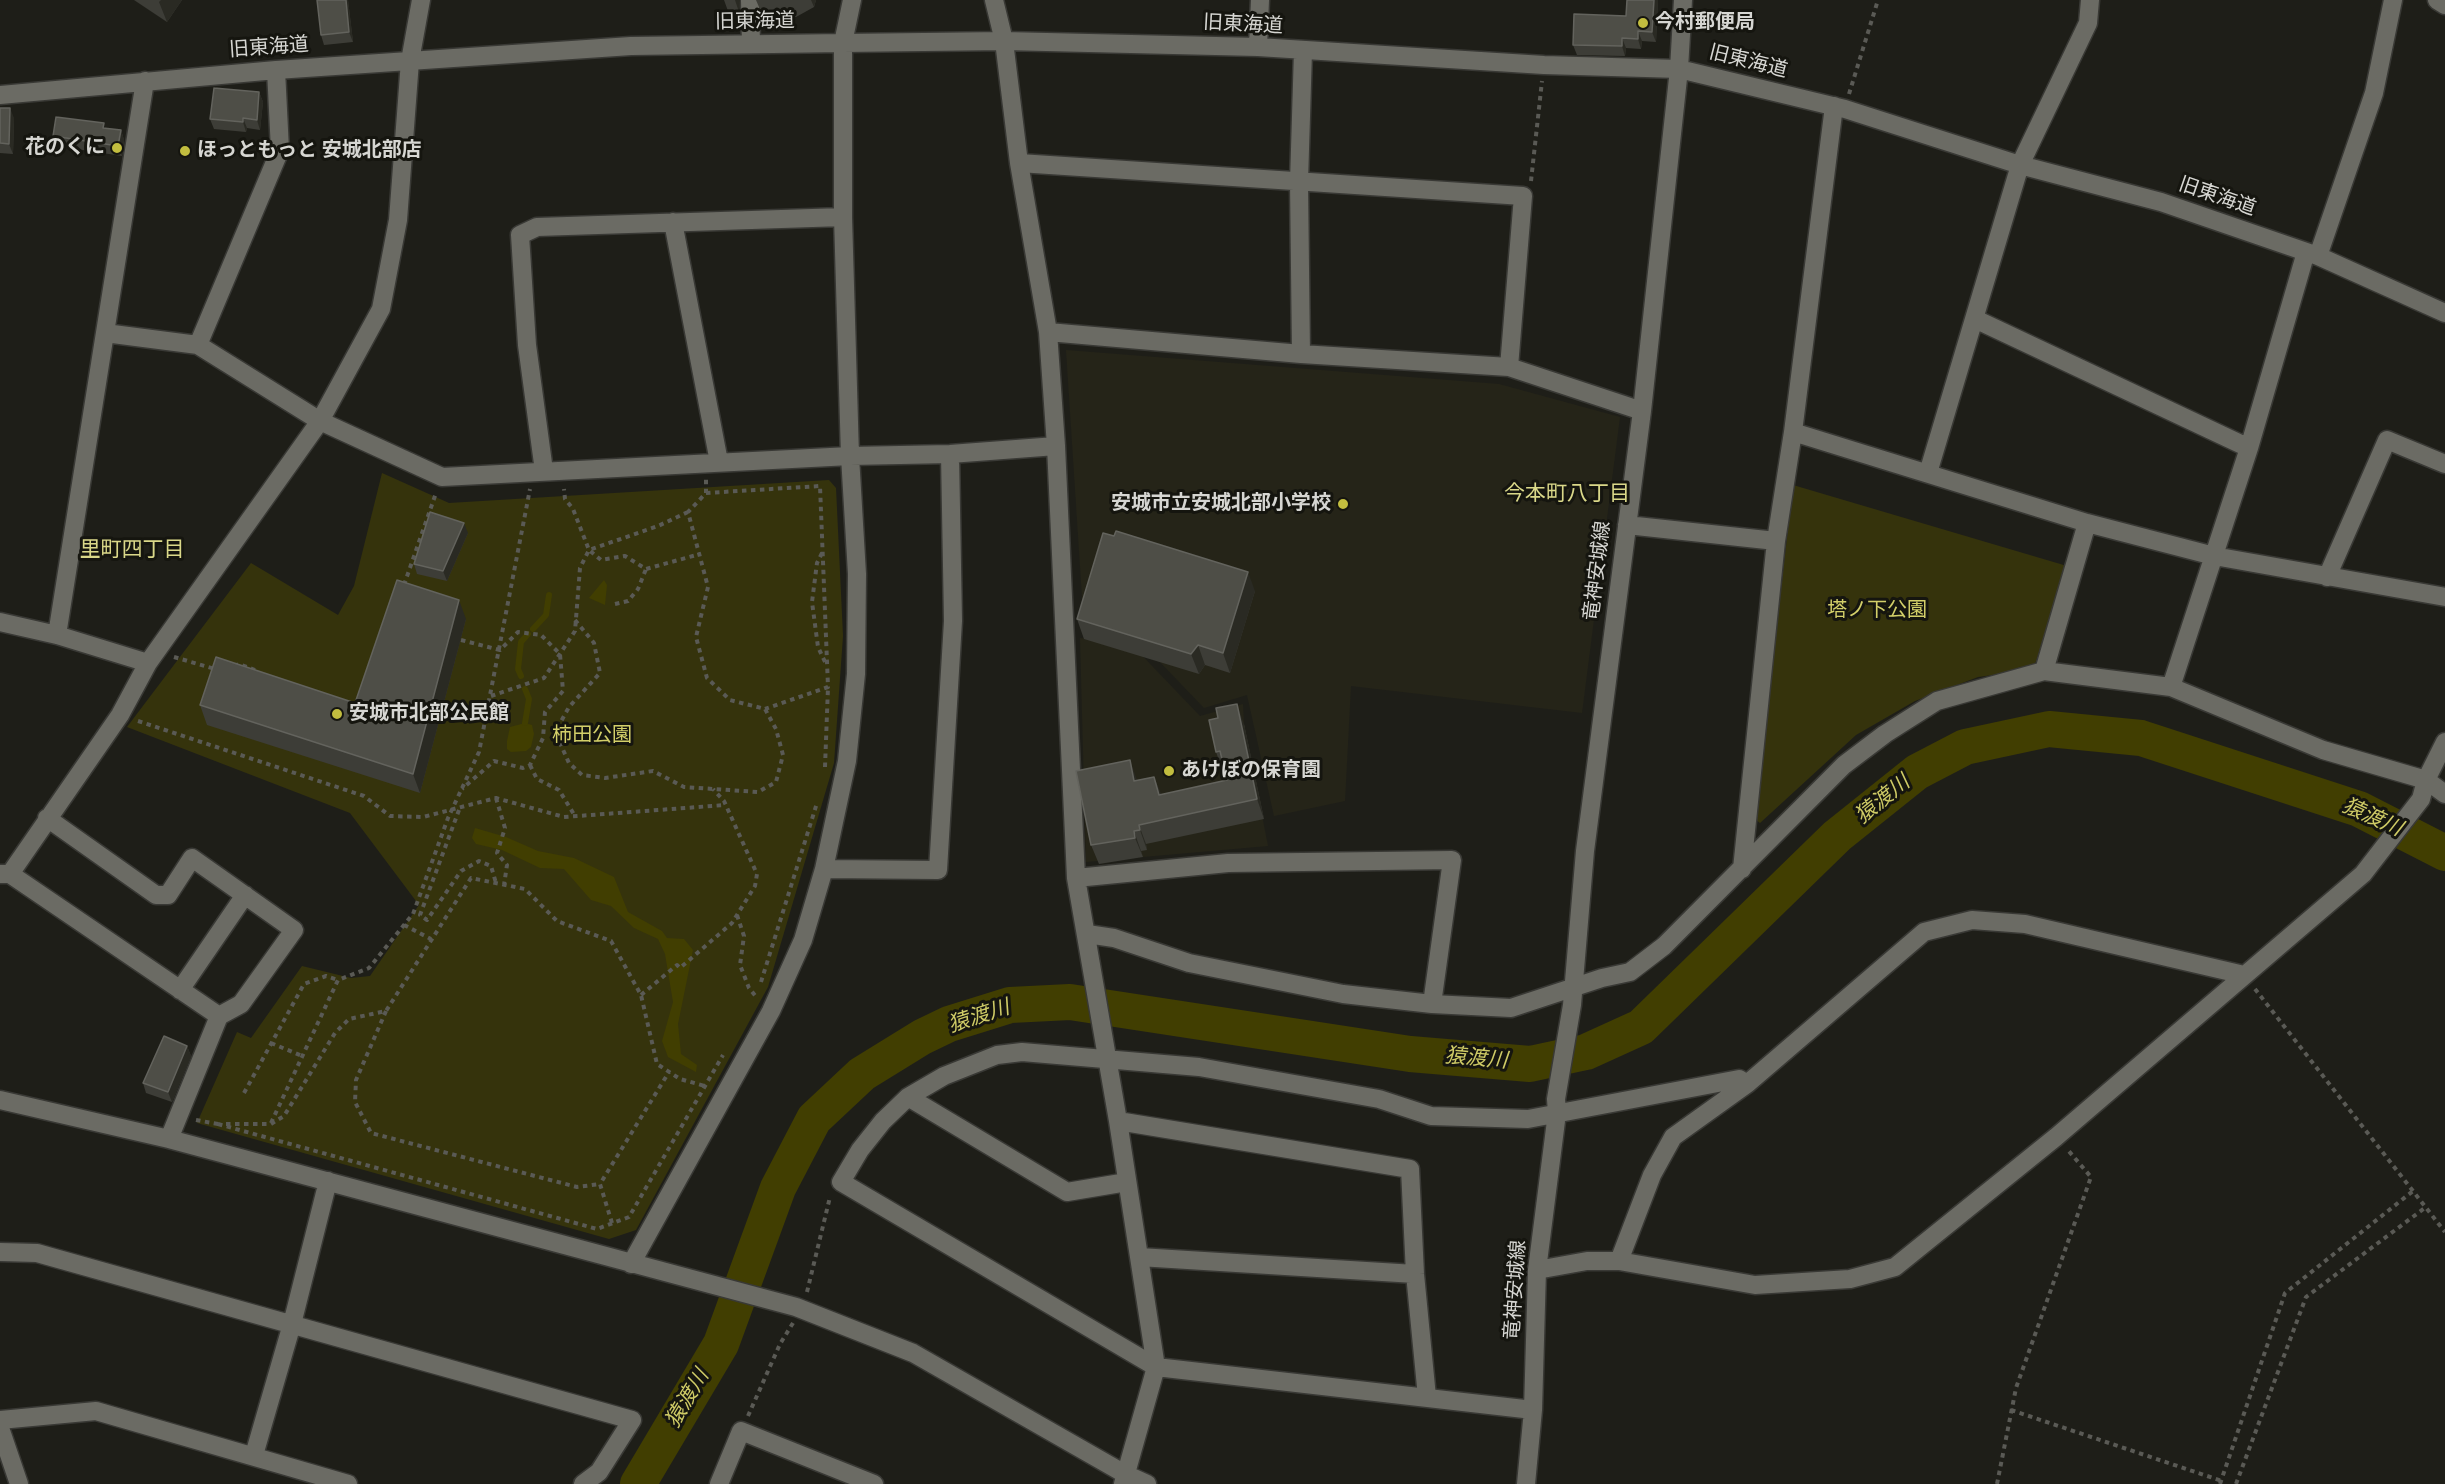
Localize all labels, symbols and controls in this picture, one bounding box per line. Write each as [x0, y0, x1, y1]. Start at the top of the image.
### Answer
street label: 旧東海道 [715, 9, 795, 35]
street label: 旧東海道 [1202, 11, 1284, 39]
place label: 今村郵便局 [1655, 11, 1755, 35]
marker: 今村郵便局 [1636, 16, 1650, 30]
street label: 旧東海道 [228, 33, 310, 63]
street label: 旧東海道 [1706, 41, 1790, 83]
place label: 花のくに [25, 136, 105, 160]
place label: ほっともっと 安城北部店 [197, 139, 422, 163]
marker: 花のくに [110, 141, 124, 155]
marker: ほっともっと 安城北部店 [178, 144, 192, 158]
street label: 旧東海道 [2175, 173, 2259, 221]
district label: 今本町八丁目 [1504, 481, 1630, 507]
place label: 安城市立安城北部小学校 [1111, 492, 1331, 516]
marker: 安城市立安城北部小学校 [1336, 497, 1350, 511]
street label: 竜神安城線 [1580, 520, 1616, 622]
district label: 里町四丁目 [80, 537, 184, 563]
park label: 塔ノ下公園 [1827, 599, 1927, 623]
place label: 安城市北部公民館 [349, 702, 509, 726]
marker: 安城市北部公民館 [330, 707, 344, 721]
park label: 柿田公園 [552, 724, 632, 748]
place label: あけぼの保育園 [1181, 759, 1321, 783]
marker: あけぼの保育園 [1162, 764, 1176, 778]
water label: 猿渡川 [1851, 770, 1915, 830]
water label: 猿渡川 [2338, 794, 2406, 842]
water label: 猿渡川 [945, 995, 1013, 1039]
water label: 猿渡川 [1444, 1044, 1508, 1074]
street label: 竜神安城線 [1501, 1239, 1531, 1341]
water label: 猿渡川 [661, 1366, 715, 1432]

